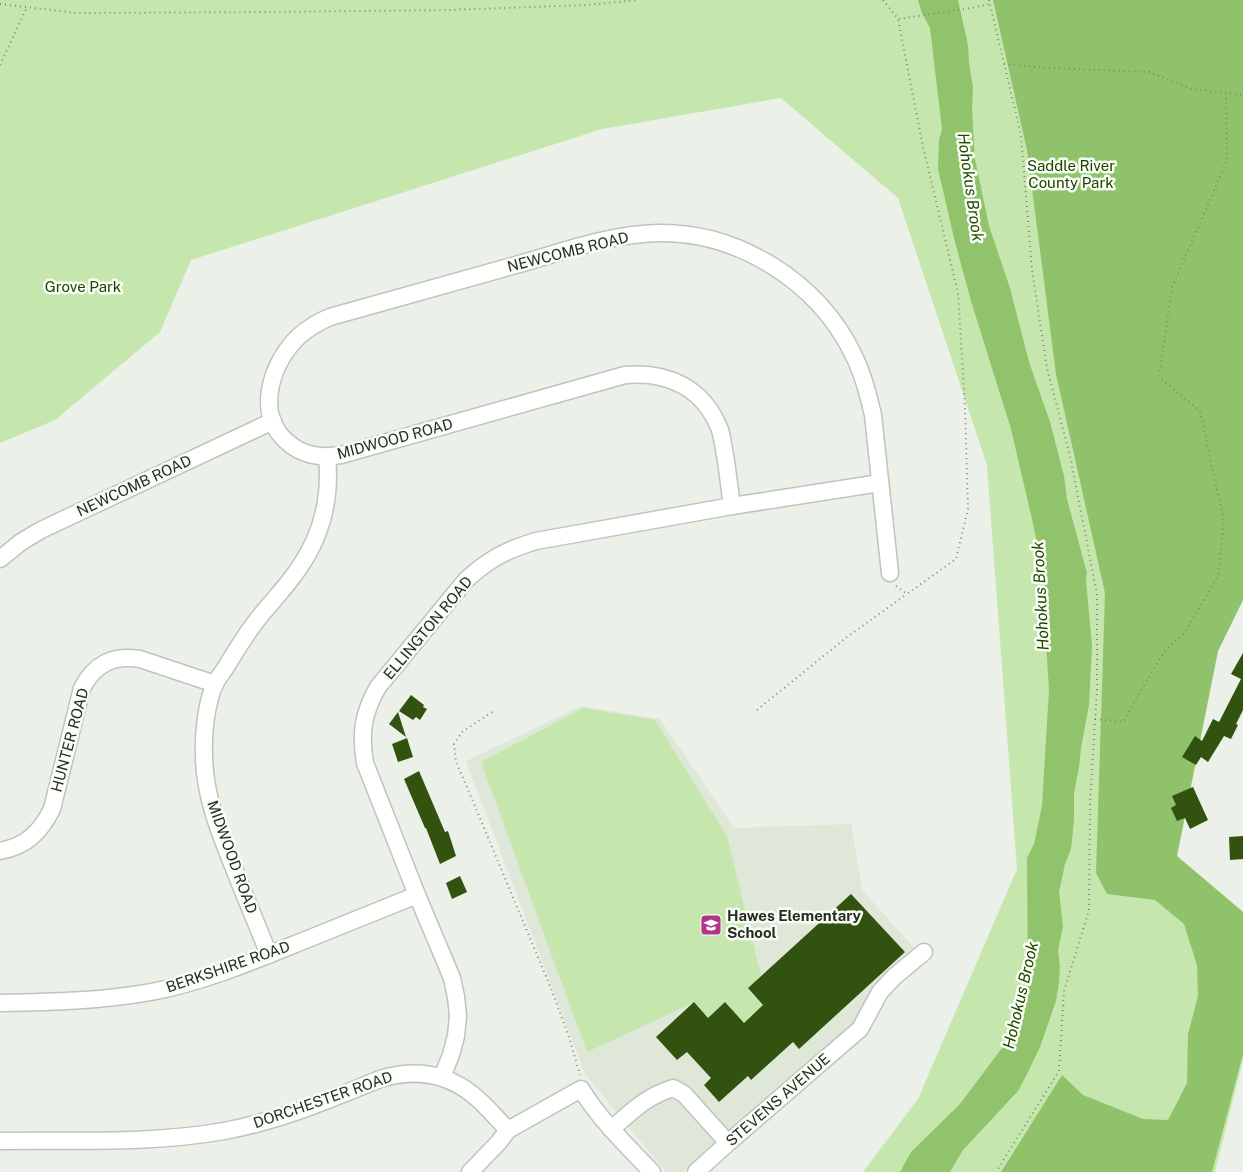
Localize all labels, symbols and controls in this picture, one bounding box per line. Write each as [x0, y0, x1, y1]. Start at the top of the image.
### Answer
water label: Hohokus Brook [953, 132, 988, 243]
park label: Saddle River County Park [1027, 157, 1115, 191]
street label: NEWCOMB ROAD [505, 228, 630, 275]
park label: Grove Park [45, 278, 121, 295]
street label: MIDWOOD ROAD [335, 415, 455, 462]
street label: NEWCOMB ROAD [74, 452, 194, 520]
water label: Hohokus Brook [1028, 540, 1053, 651]
street label: ELLINGTON ROAD [380, 573, 476, 683]
street label: HUNTER ROAD [47, 686, 92, 794]
street label: MIDWOOD ROAD [204, 798, 261, 916]
place label: Hawes Elementary School [727, 907, 861, 941]
school or university icon: Hawes Elementary School [699, 913, 723, 937]
street label: BERKSHIRE ROAD [164, 937, 292, 996]
water label: Hohokus Brook [999, 939, 1042, 1051]
street label: STEVENS AVENUE [722, 1050, 833, 1149]
street label: DORCHESTER ROAD [251, 1068, 395, 1131]

